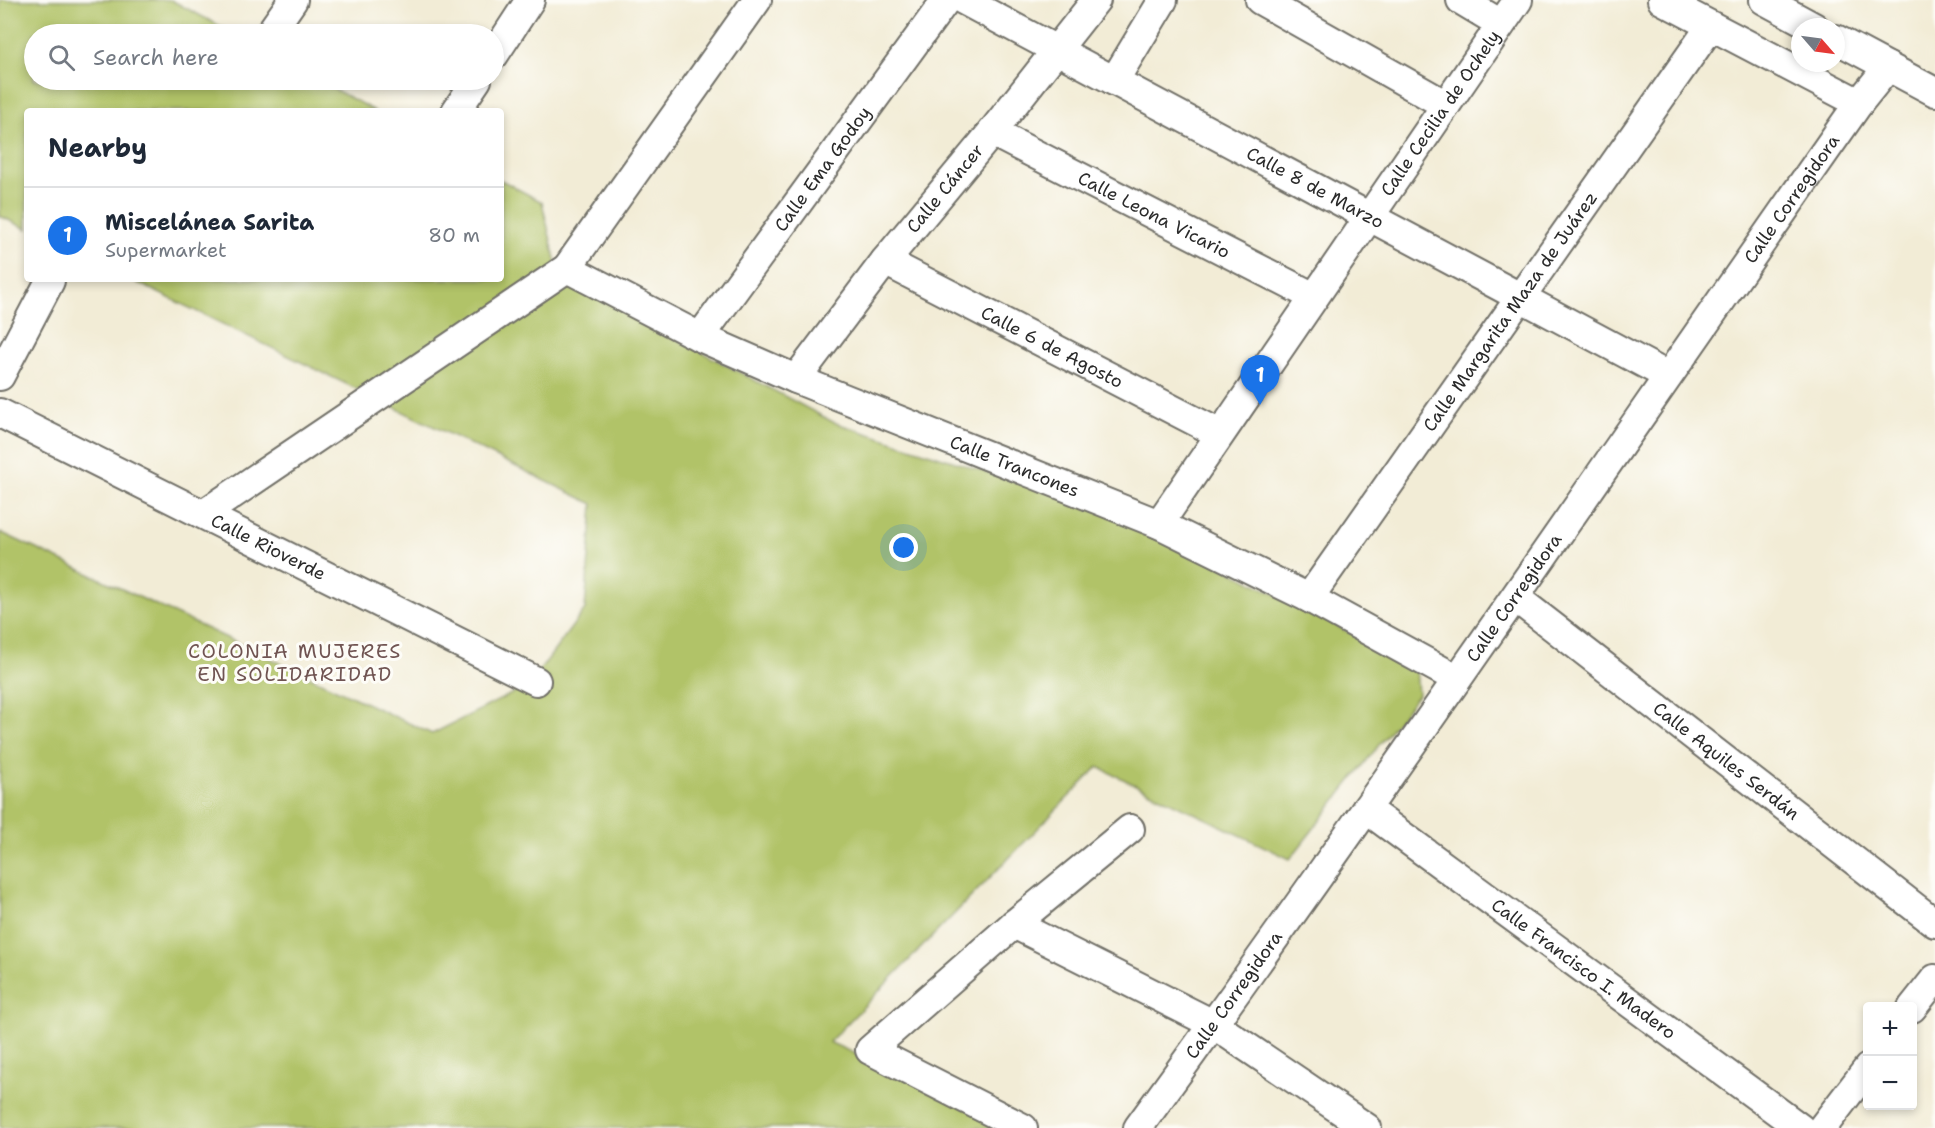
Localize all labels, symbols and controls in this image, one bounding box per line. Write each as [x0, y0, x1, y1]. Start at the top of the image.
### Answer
north arrow [1791, 18, 1845, 72]
search box [24, 24, 504, 90]
street label: Calle Cecilia de Ochely [1375, 25, 1506, 201]
icon: search [45, 41, 78, 74]
text: Search here [93, 43, 219, 72]
street label: Calle Ema Godoy [769, 102, 876, 236]
text: Nearby [48, 130, 147, 165]
street label: Calle Corregidora [1738, 130, 1845, 268]
street label: Calle Cáncer [901, 139, 989, 238]
street label: Calle 8 de Marzo [1242, 141, 1388, 234]
street label: Calle Leona Vicario [1074, 166, 1234, 264]
street label: Calle Margarita Maza de Juárez [1418, 187, 1603, 436]
text: Miscelánea Sarita [105, 208, 314, 237]
text: 1 [63, 222, 72, 248]
text: 80 m [428, 222, 480, 248]
text: Supermarket [105, 237, 227, 263]
street label: Calle 6 de Agosto [977, 301, 1127, 394]
pin: 1 [1240, 356, 1280, 405]
street label: Calle Trancones [946, 430, 1083, 503]
street label: Calle Rioverde [207, 508, 330, 586]
street label: Calle Corregidora [1461, 529, 1567, 667]
your location [889, 533, 918, 562]
district label: COLONIA MUJERES EN SOLIDARIDAD [188, 638, 402, 687]
street label: Calle Aquiles Serdán [1648, 697, 1804, 825]
street label: Calle Francisco I. Madero [1486, 893, 1681, 1045]
street label: Calle Corregidora [1180, 926, 1288, 1064]
map controls [1863, 1002, 1917, 1110]
button: + [1863, 1002, 1917, 1056]
button: − [1863, 1056, 1917, 1110]

